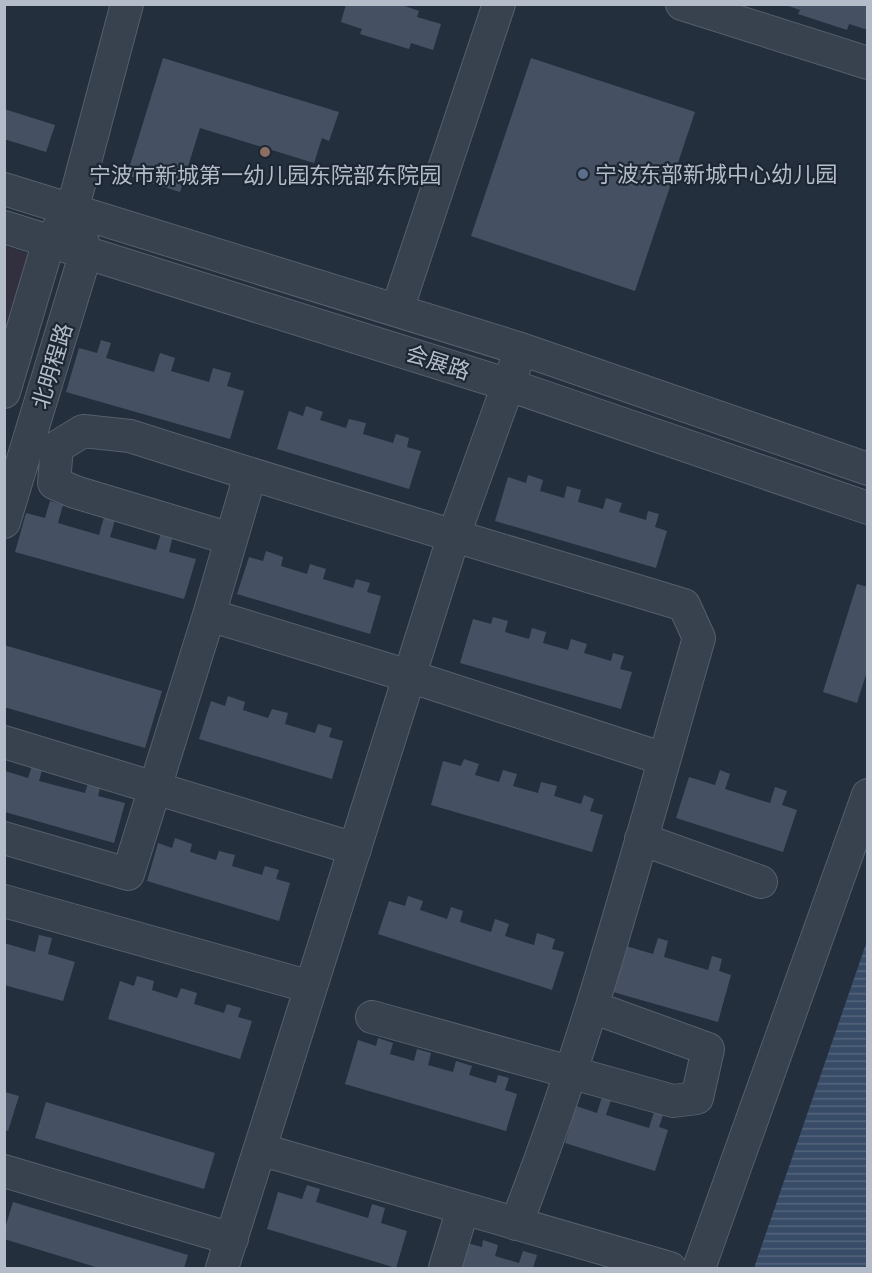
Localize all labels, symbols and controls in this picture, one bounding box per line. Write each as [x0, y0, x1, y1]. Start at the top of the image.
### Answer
marker: 宁波市新城第一幼儿园东院部东院园 [258, 145, 272, 159]
place label: 宁波东部新城中心幼儿园 [595, 160, 837, 188]
place label: 宁波市新城第一幼儿园东院部东院园 [89, 161, 441, 189]
marker: 宁波东部新城中心幼儿园 [576, 167, 590, 181]
street label: 北明程路 [26, 320, 78, 412]
street label: 会展路 [402, 338, 474, 386]

